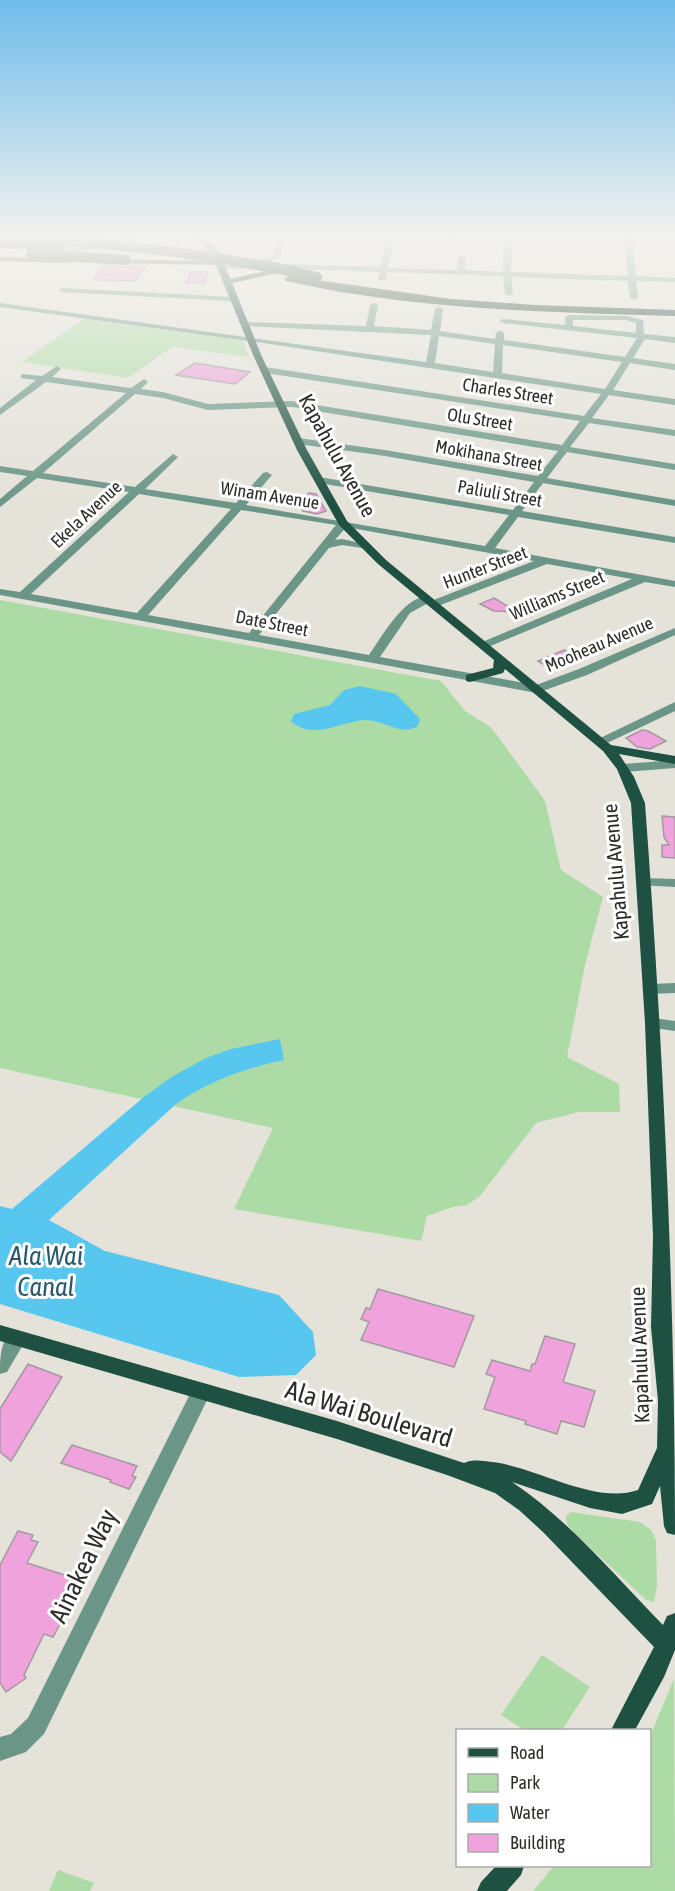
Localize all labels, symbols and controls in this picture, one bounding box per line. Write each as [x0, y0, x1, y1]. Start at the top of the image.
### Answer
street label: Charles Street [461, 373, 555, 409]
street label: Kapahulu Avenue [294, 390, 382, 520]
street label: Olu Street [446, 403, 514, 435]
street label: Mokihana Street [434, 435, 544, 475]
street label: Paliuli Street [456, 475, 544, 511]
street label: Ekela Avenue [46, 476, 126, 552]
street label: Winam Avenue [219, 477, 321, 513]
street label: Hunter Street [440, 541, 530, 593]
street label: Williams Street [507, 566, 607, 624]
street label: Date Street [234, 606, 310, 640]
street label: Mooheau Avenue [542, 612, 656, 676]
street label: Kapahulu Avenue [597, 803, 633, 941]
water label: Ala Wai Canal [8, 1240, 83, 1302]
street label: Kapahulu Avenue [625, 1286, 653, 1424]
street label: Ala Wai Boulevard [282, 1374, 456, 1454]
street label: Ainakea Way [43, 1504, 123, 1628]
legend [456, 1729, 651, 1867]
text: Road [510, 1742, 544, 1763]
text: Park [510, 1772, 540, 1793]
text: Water [510, 1802, 550, 1823]
text: Building [510, 1832, 565, 1853]

